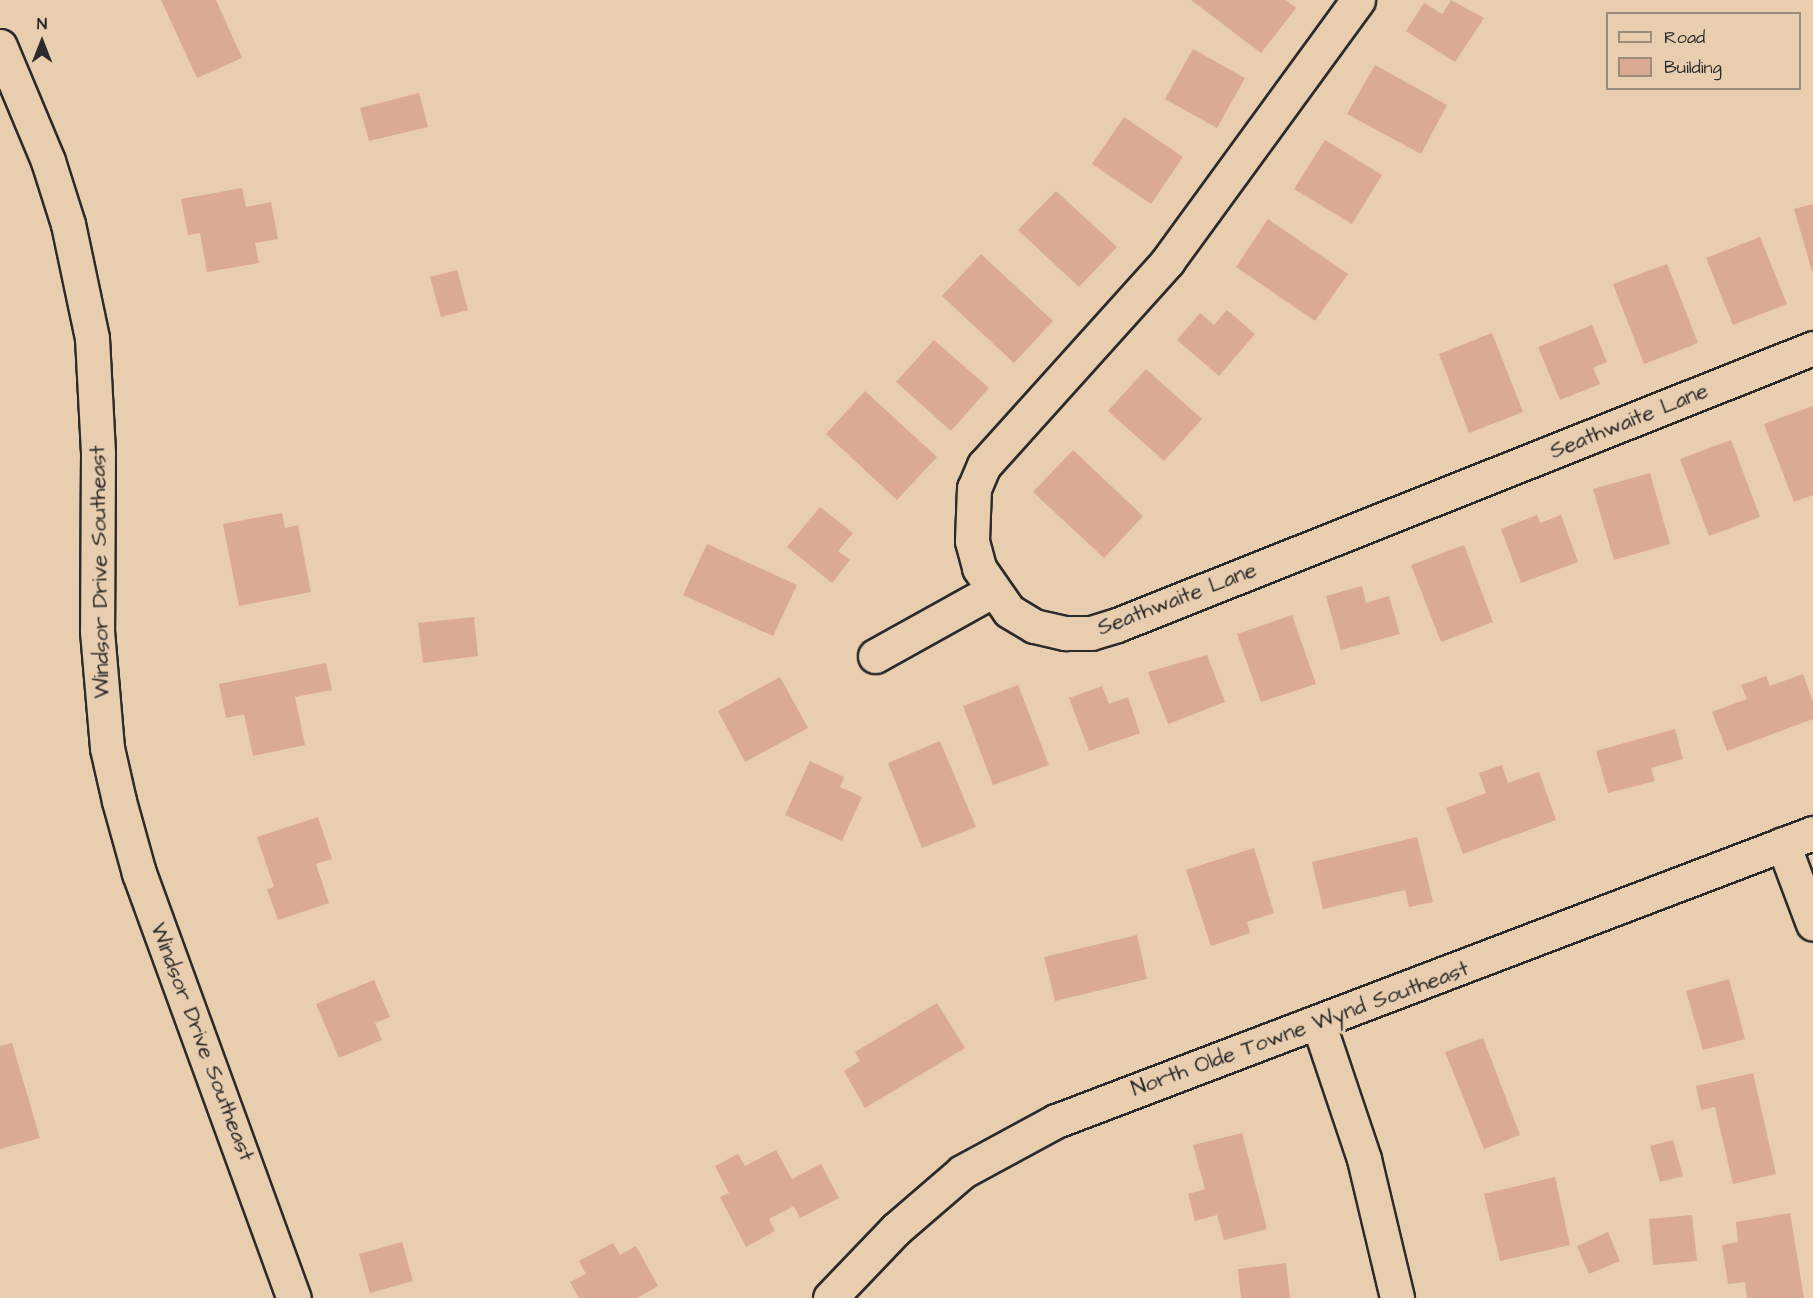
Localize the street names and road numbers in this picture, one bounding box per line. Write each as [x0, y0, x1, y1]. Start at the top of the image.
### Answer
street label: Seathwaite Lane [1546, 377, 1712, 465]
street label: Windsor Drive Southeast [85, 445, 115, 699]
street label: Seathwaite Lane [1094, 557, 1260, 641]
street label: Windsor Drive Southeast [144, 919, 260, 1165]
street label: North Olde Towne Wynd Southeast [1128, 956, 1472, 1102]

